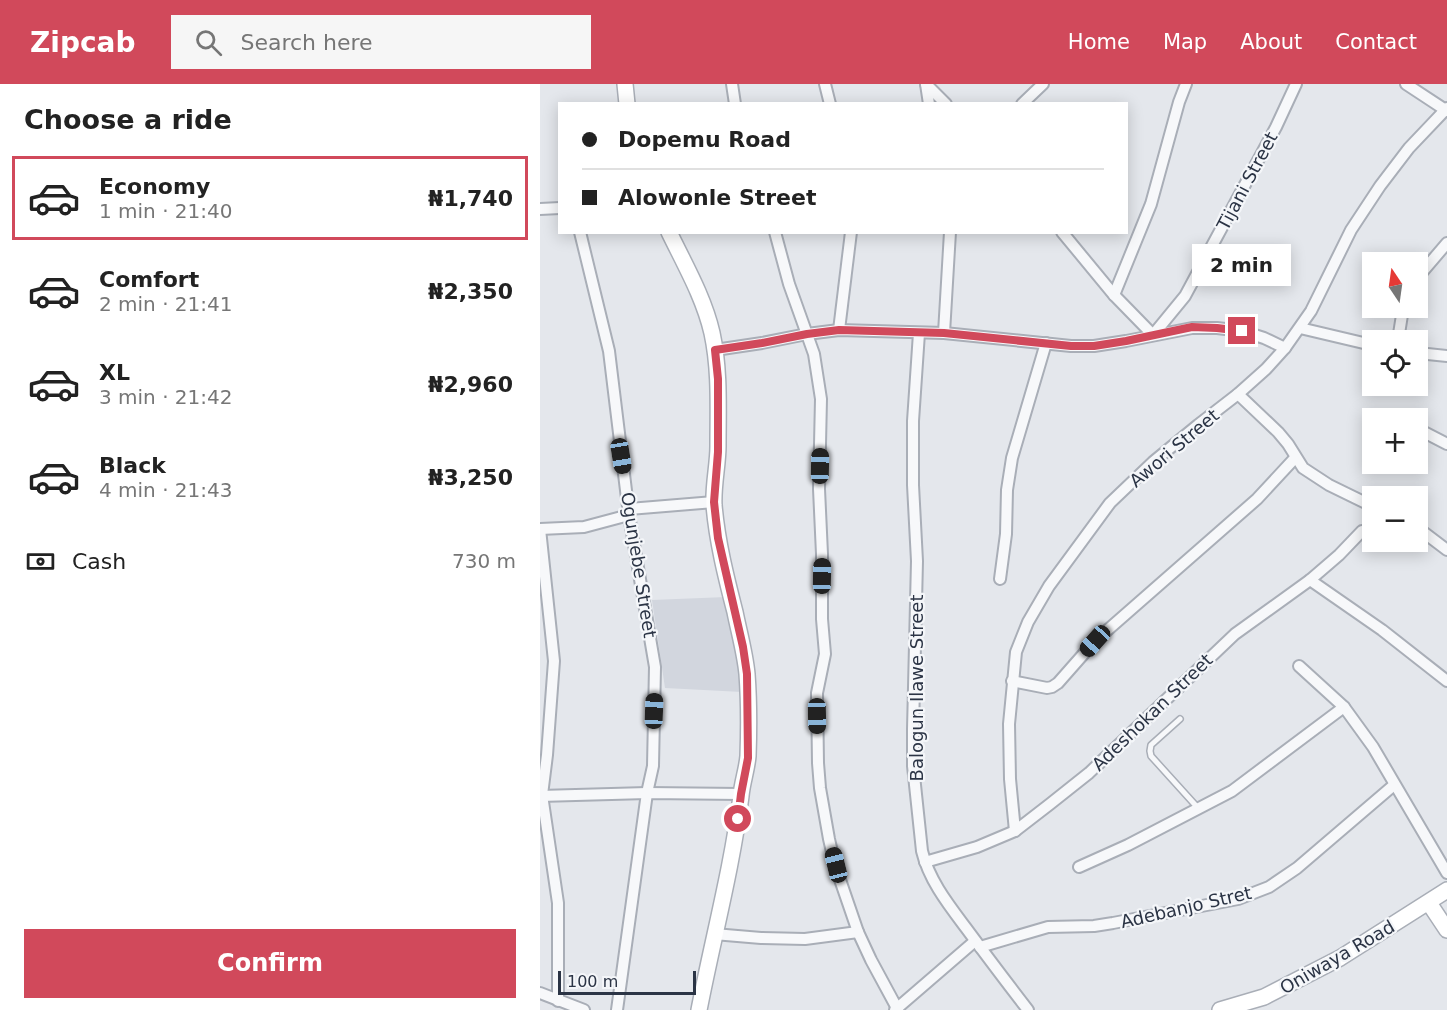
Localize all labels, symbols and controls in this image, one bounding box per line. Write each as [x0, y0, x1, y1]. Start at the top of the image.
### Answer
search box [171, 15, 591, 69]
text: Zipcab [30, 26, 135, 59]
icon: search [192, 26, 225, 59]
text: Search here [240, 30, 373, 55]
text: Home [1068, 30, 1130, 54]
text: Map [1163, 30, 1207, 54]
text: About [1240, 30, 1302, 54]
text: Contact [1335, 30, 1417, 54]
text: Choose a ride [24, 104, 232, 135]
text: Dopemu Road [618, 127, 791, 152]
street label: Tijani Street [1212, 128, 1282, 235]
icon: car [27, 171, 81, 225]
text: Economy [99, 174, 210, 199]
text: Alowonle Street [618, 185, 816, 210]
text: ₦1,740 [428, 186, 513, 211]
text: 1 min · 21:40 [99, 199, 233, 223]
callout: 2 min [1192, 244, 1292, 286]
north arrow [1362, 252, 1428, 318]
map controls [1362, 252, 1428, 552]
text: 2 min [1210, 253, 1273, 277]
icon: car [27, 264, 81, 318]
text: Comfort [99, 267, 199, 292]
text: ₦2,350 [428, 279, 513, 304]
text: 2 min · 21:41 [99, 292, 233, 316]
route end [1228, 317, 1255, 344]
button: locate [1362, 330, 1428, 396]
icon: car [27, 357, 81, 411]
text: XL [99, 360, 130, 385]
text: ₦2,960 [428, 372, 513, 397]
text: 3 min · 21:42 [99, 385, 233, 409]
street label: Awori Street [1125, 405, 1223, 491]
button: + [1362, 408, 1428, 474]
car [609, 437, 633, 475]
car [811, 448, 829, 484]
icon: car [27, 450, 81, 504]
text: Black [99, 453, 166, 478]
text: ₦3,250 [428, 465, 513, 490]
text: 4 min · 21:43 [99, 478, 233, 502]
button: − [1362, 486, 1428, 552]
street label: Ogunjebe Street [617, 491, 661, 639]
icon: cash [24, 545, 57, 578]
text: Cash [72, 549, 126, 574]
text: 730 m [452, 549, 516, 573]
car [813, 558, 831, 594]
street label: Balogun Ilawe Street [906, 595, 927, 781]
car [1076, 622, 1114, 660]
street label: Adeshokan Street [1087, 649, 1217, 775]
car [644, 693, 664, 729]
car [808, 698, 826, 734]
route start [724, 805, 751, 832]
car [823, 845, 849, 885]
street label: Adebanjo Stret [1118, 882, 1254, 932]
street label: Oniwaya Road [1276, 916, 1398, 998]
button: Confirm [24, 929, 516, 998]
scale bar [558, 968, 696, 996]
text: 100 m [567, 972, 618, 991]

